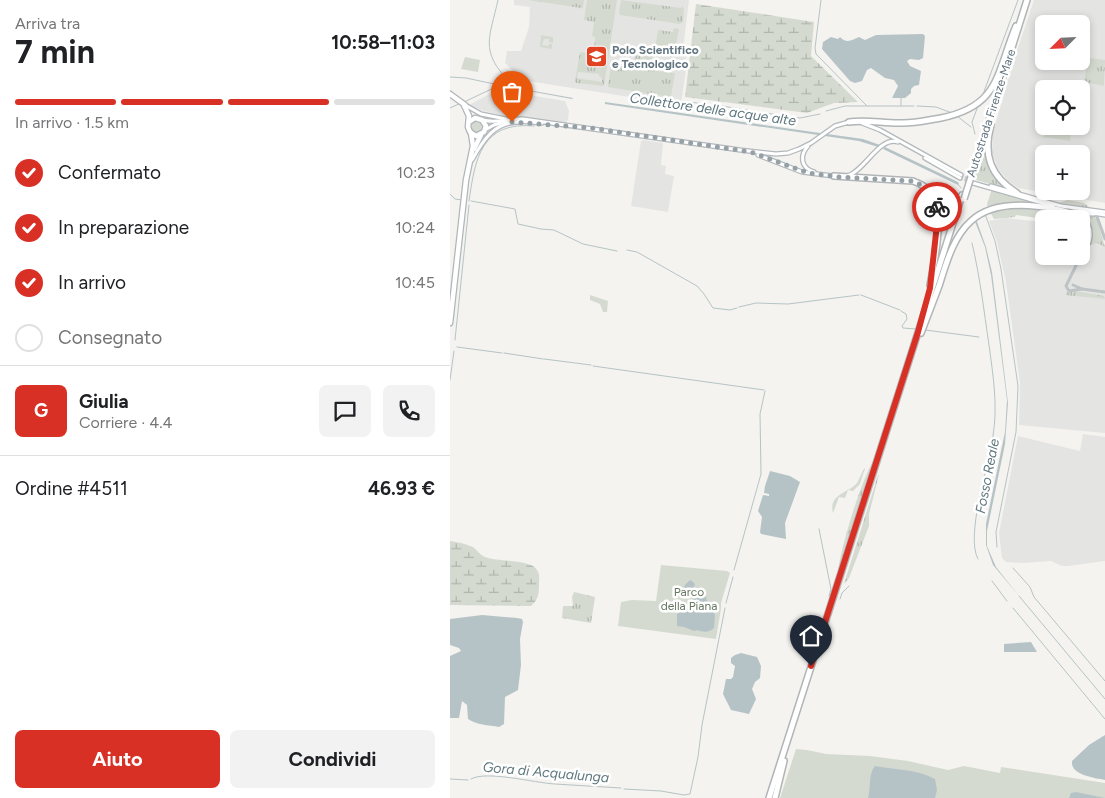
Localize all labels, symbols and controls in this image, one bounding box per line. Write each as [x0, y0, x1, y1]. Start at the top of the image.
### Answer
text: Arriva tra [15, 14, 80, 33]
north arrow [1035, 15, 1090, 70]
map controls [1035, 15, 1090, 265]
text: 10:58–11:03 [331, 31, 435, 54]
text: 7 min [15, 33, 95, 71]
place label: Polo Scientifico e Tecnologico [612, 43, 699, 71]
school or university icon: Polo Scientifico e Tecnologico [584, 45, 608, 69]
street label: Autostrada Firenze-Mare [964, 47, 1018, 179]
pin [491, 71, 533, 122]
icon: bag [498, 78, 526, 106]
button: locate [1035, 80, 1090, 135]
water label: Collettore delle acque alte [629, 89, 797, 130]
text: In arrivo · 1.5 km [15, 113, 129, 132]
button: + [1035, 145, 1090, 200]
icon: check [15, 159, 43, 187]
text: Confermato [58, 161, 161, 184]
text: 10:23 [396, 163, 435, 182]
courier [912, 182, 962, 232]
icon: bike [923, 193, 951, 221]
button: − [1035, 210, 1090, 265]
icon: check [15, 214, 43, 242]
text: In preparazione [58, 216, 189, 239]
text: 10:24 [395, 218, 435, 237]
icon: check [15, 269, 43, 297]
text: In arrivo [58, 271, 126, 294]
text: 10:45 [395, 273, 435, 292]
text: Consegnato [58, 326, 162, 349]
button: chat [319, 385, 371, 437]
button: phone [383, 385, 435, 437]
text: Giulia [79, 390, 129, 413]
text: G [34, 399, 48, 422]
text: Corriere · 4.4 [79, 413, 172, 432]
water label: Fosso Reale [972, 437, 1003, 515]
text: Ordine #4511 [15, 477, 128, 500]
text: 46.93 € [368, 477, 435, 500]
park label: Parco della Piana [661, 585, 717, 613]
pin [790, 615, 832, 666]
icon: home [797, 622, 825, 650]
button: Aiuto [15, 730, 220, 788]
button: Condividi [230, 730, 435, 788]
water label: Gora di Acqualunga [482, 759, 610, 786]

